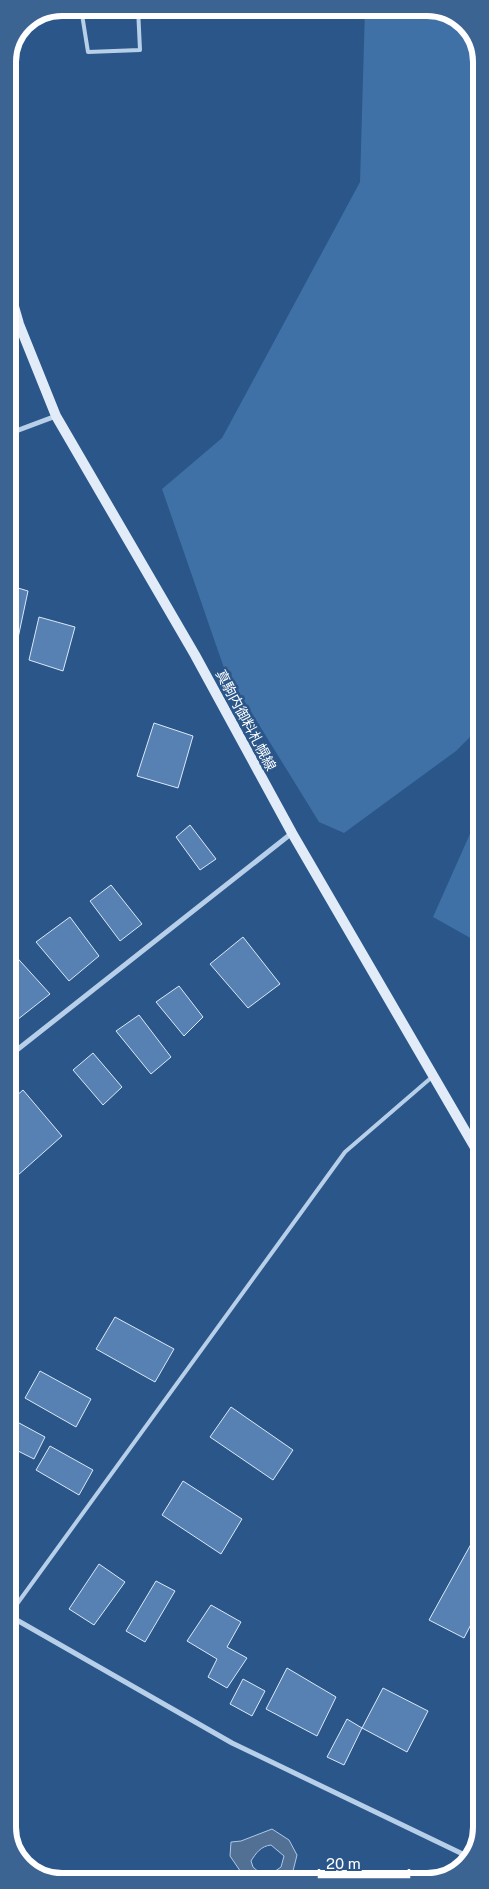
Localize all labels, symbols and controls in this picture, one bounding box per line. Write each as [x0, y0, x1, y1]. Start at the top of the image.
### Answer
street label: 真駒内御料札幌線 [213, 667, 279, 773]
scale bar [319, 1846, 409, 1878]
text: 20 m [326, 1855, 361, 1872]

